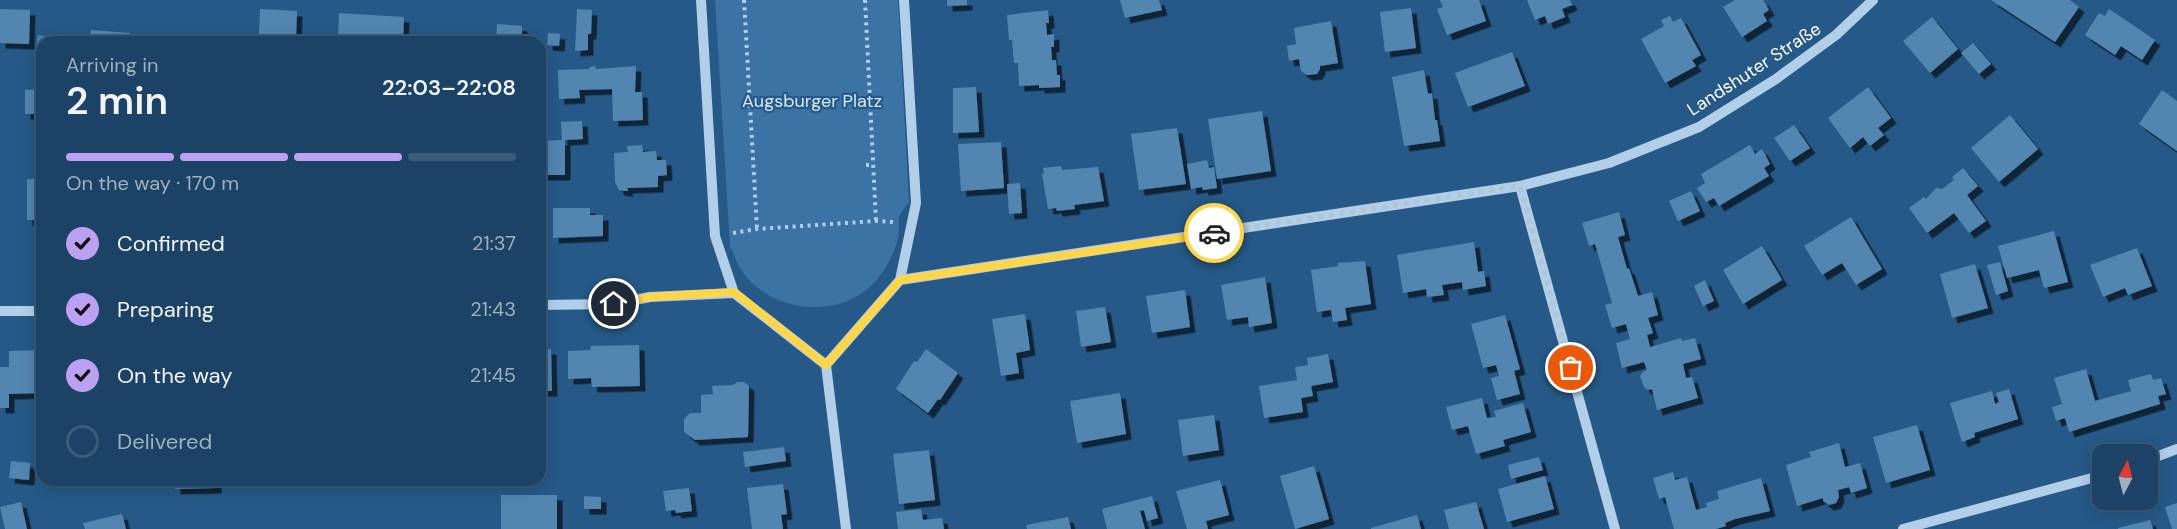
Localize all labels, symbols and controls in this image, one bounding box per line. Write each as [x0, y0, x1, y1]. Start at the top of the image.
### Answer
street label: Landshuter Straße [1683, 17, 1825, 121]
text: Arriving in [66, 52, 158, 78]
text: 22:03–22:08 [382, 73, 516, 102]
text: 2 min [66, 75, 168, 126]
park label: Augsburger Platz [742, 89, 882, 113]
text: On the way · 170 m [66, 170, 239, 196]
courier [1184, 203, 1244, 263]
icon: car [1198, 217, 1231, 250]
icon: check [66, 227, 99, 260]
text: Confirmed [117, 229, 225, 258]
text: 21:37 [472, 230, 516, 256]
pin [588, 278, 639, 329]
icon: home [597, 287, 630, 320]
icon: check [66, 293, 99, 326]
text: Preparing [117, 295, 214, 324]
text: 21:43 [470, 296, 516, 322]
pin [1545, 342, 1596, 393]
icon: bag [1554, 351, 1587, 384]
icon: check [66, 359, 99, 392]
text: On the way [117, 361, 232, 390]
text: 21:45 [470, 362, 516, 388]
text: Delivered [117, 427, 212, 456]
north arrow [2092, 444, 2158, 510]
map controls [2092, 444, 2158, 510]

